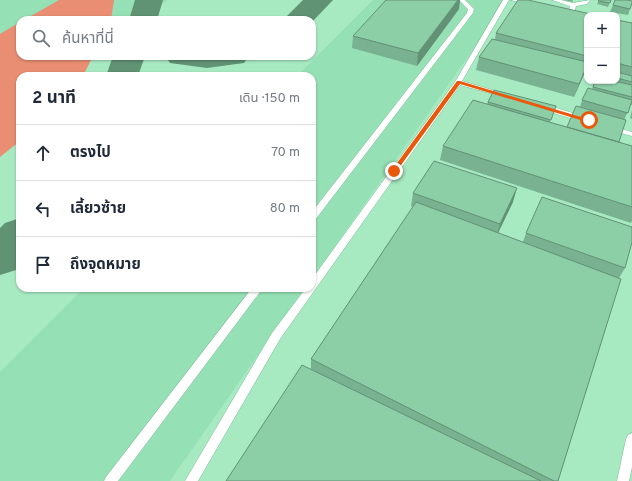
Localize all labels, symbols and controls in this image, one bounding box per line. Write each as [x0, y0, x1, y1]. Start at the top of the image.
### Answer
map controls [584, 12, 620, 84]
button: + [584, 12, 620, 48]
search box [16, 16, 316, 60]
icon: search [30, 27, 52, 49]
text: ค้นหาที่นี่ [62, 30, 114, 49]
button: − [584, 48, 620, 84]
text: 2 นาที [32, 88, 76, 110]
text: เดิน · 150 m [239, 91, 300, 107]
route start [580, 111, 598, 129]
icon: ahead [32, 142, 54, 164]
text: ตรงไป [70, 144, 111, 163]
text: 70 m [271, 145, 300, 161]
route end [385, 162, 403, 180]
icon: left [32, 198, 54, 220]
text: เลี้ยวซ้าย [70, 200, 126, 219]
text: 80 m [270, 201, 300, 217]
icon: arrive [32, 254, 54, 276]
text: ถึงจุดหมาย [70, 256, 141, 275]

